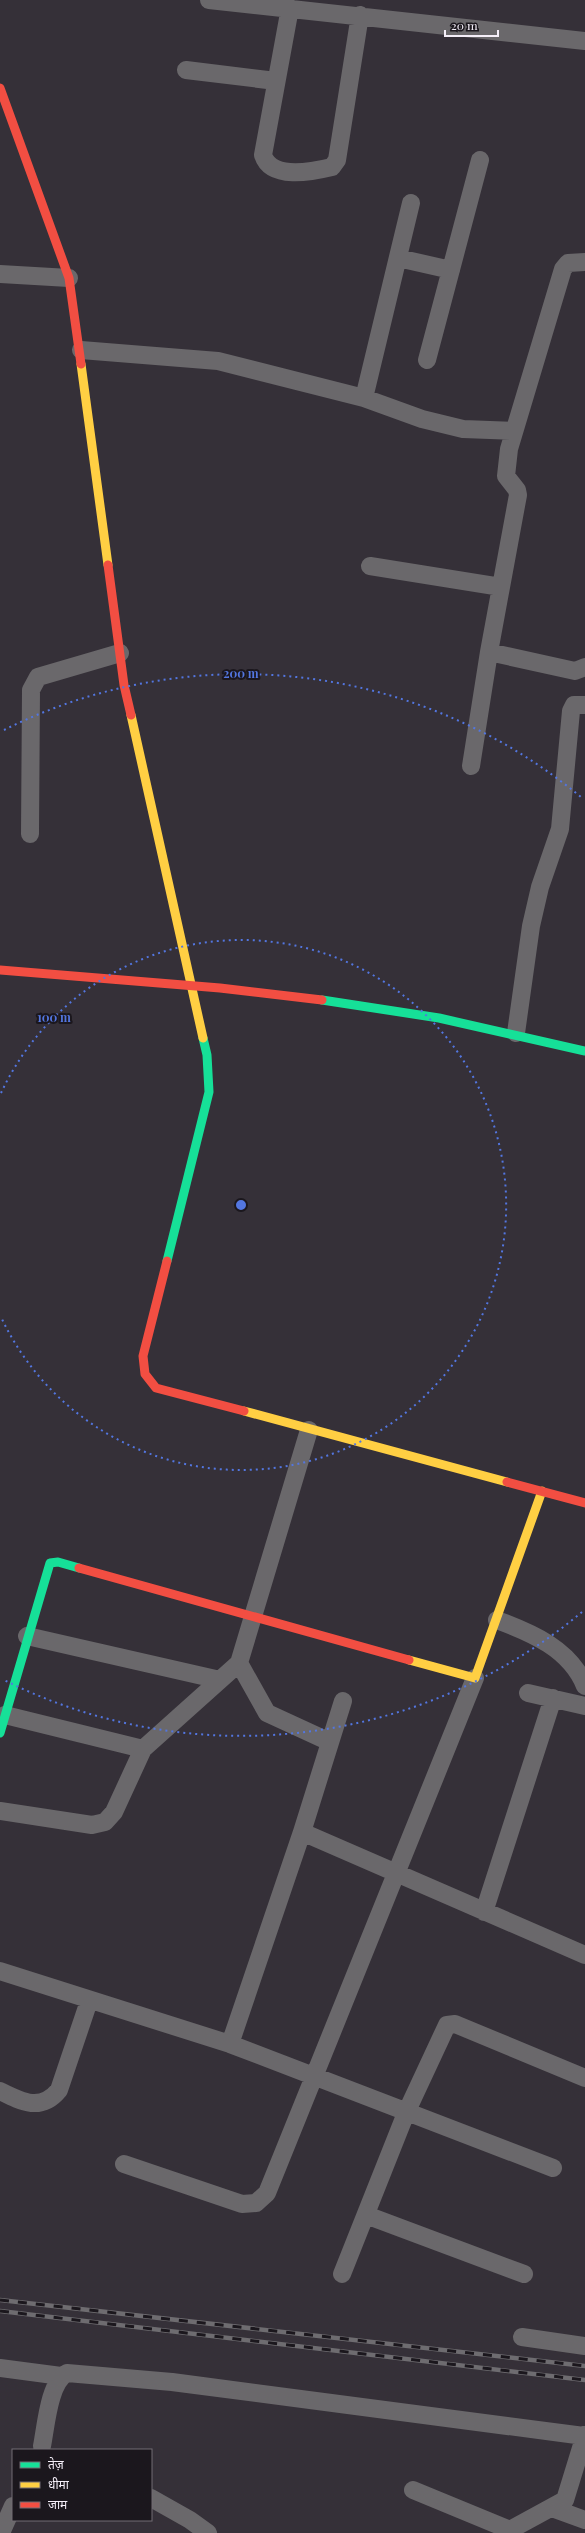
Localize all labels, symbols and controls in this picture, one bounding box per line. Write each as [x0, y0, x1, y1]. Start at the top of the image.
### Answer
scale bar [445, 12, 498, 38]
text: 20 m [451, 17, 478, 33]
text: 200 m [223, 665, 259, 681]
text: 100 m [37, 1009, 71, 1025]
centre of rings [234, 1198, 248, 1212]
legend [12, 2449, 152, 2521]
text: तेज़ [48, 2456, 65, 2472]
text: धीमा [48, 2476, 70, 2492]
text: जाम [48, 2496, 68, 2512]

